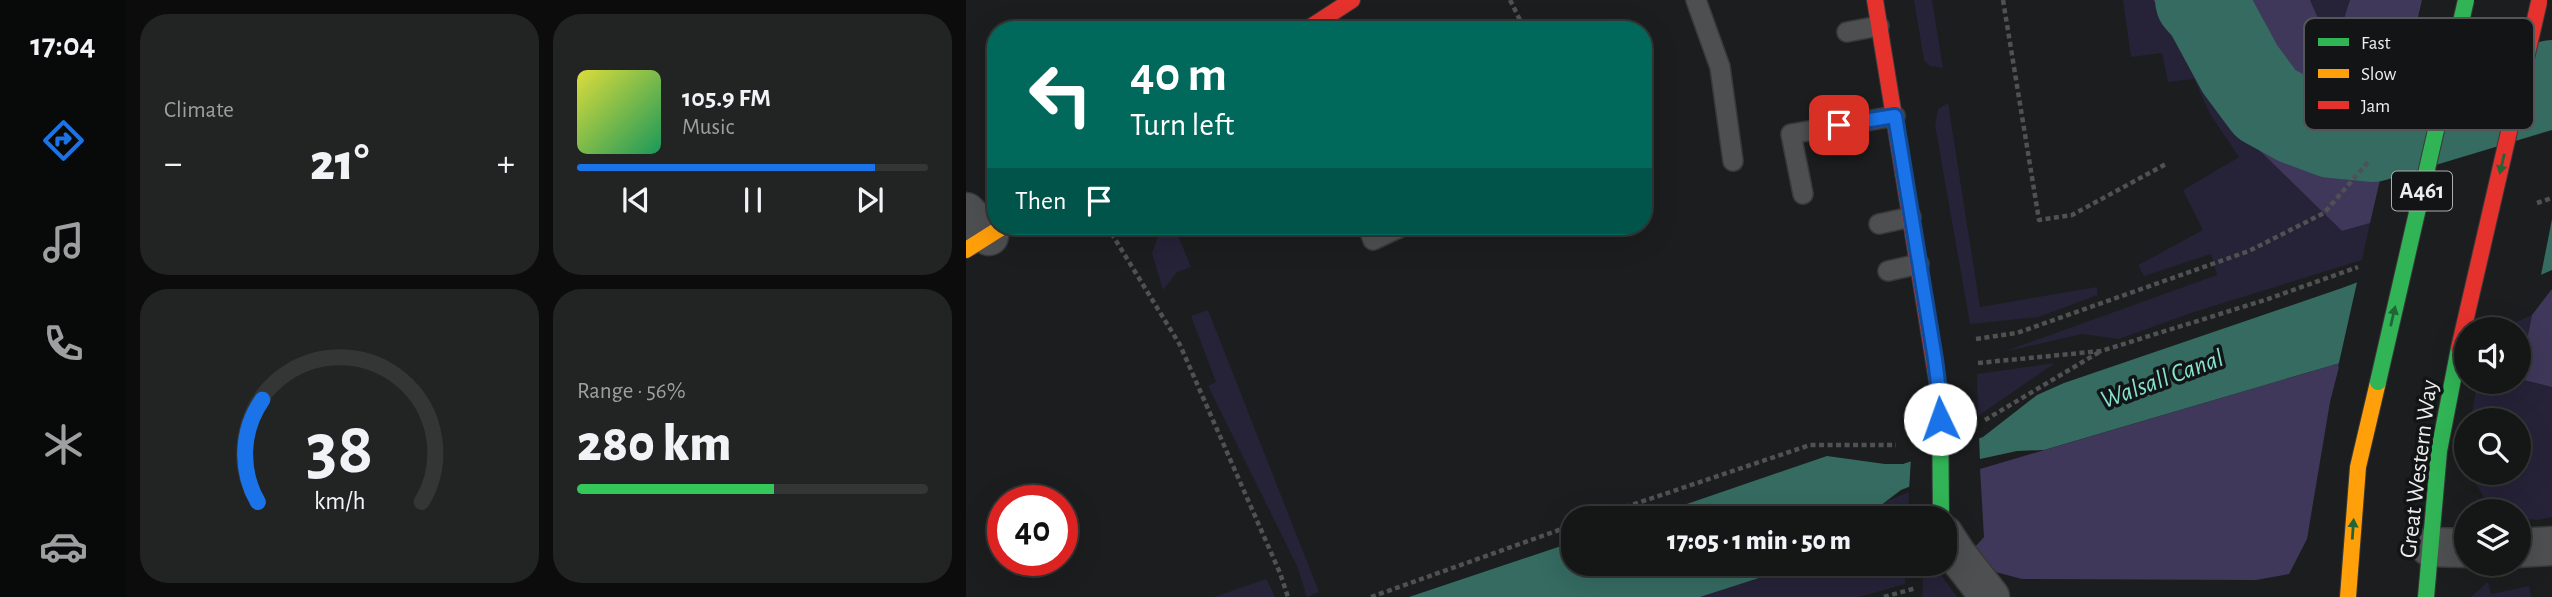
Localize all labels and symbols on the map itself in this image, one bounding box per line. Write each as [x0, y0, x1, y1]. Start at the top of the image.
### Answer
legend [2304, 18, 2534, 130]
text: Fast [2361, 34, 2391, 53]
text: Slow [2361, 65, 2397, 84]
pin [1809, 95, 1869, 155]
text: Jam [2361, 97, 2390, 116]
one-way arrow [2496, 153, 2507, 175]
road number: A461 [2392, 172, 2452, 210]
one-way arrow [2388, 305, 2399, 327]
water label: Walsall Canal [2097, 345, 2227, 413]
street label: Great Western Way [2396, 379, 2442, 559]
position arrow [1903, 382, 1977, 456]
speed limit sign: 40 [987, 485, 1078, 576]
one-way arrow [2348, 518, 2359, 540]

